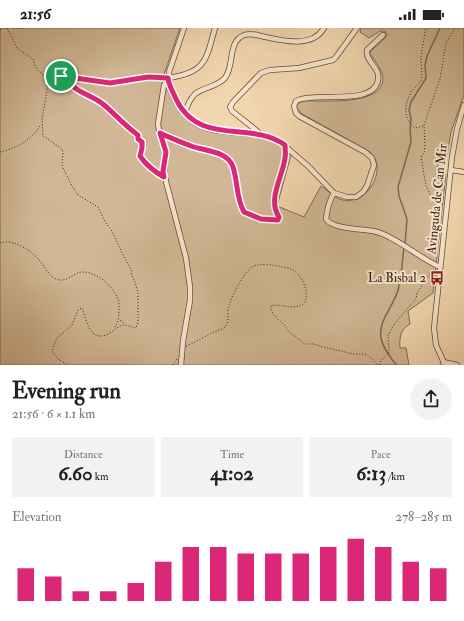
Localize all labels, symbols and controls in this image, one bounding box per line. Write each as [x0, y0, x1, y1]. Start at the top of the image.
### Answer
text: 21:56 [20, 5, 51, 24]
pin [44, 59, 78, 93]
icon: arrive [50, 65, 72, 87]
street label: Avinguda de Can Mir [423, 143, 451, 256]
place label: La Bisbal 2 [368, 270, 426, 286]
bus stop icon: La Bisbal 2 [429, 270, 445, 286]
text: Evening run [12, 377, 121, 405]
button: share [410, 378, 452, 420]
text: 21:56 · 6 × 1.1 km [12, 406, 95, 422]
text: Distance [64, 448, 103, 461]
text: Time [220, 448, 244, 461]
text: Pace [371, 448, 391, 461]
text: 6.60 [58, 461, 92, 486]
text: 41:02 [210, 461, 254, 486]
text: 6:13 [356, 461, 386, 486]
text: km [92, 470, 109, 483]
text: /km [386, 470, 405, 483]
text: Elevation [12, 509, 62, 525]
text: 278–285 m [396, 509, 452, 525]

